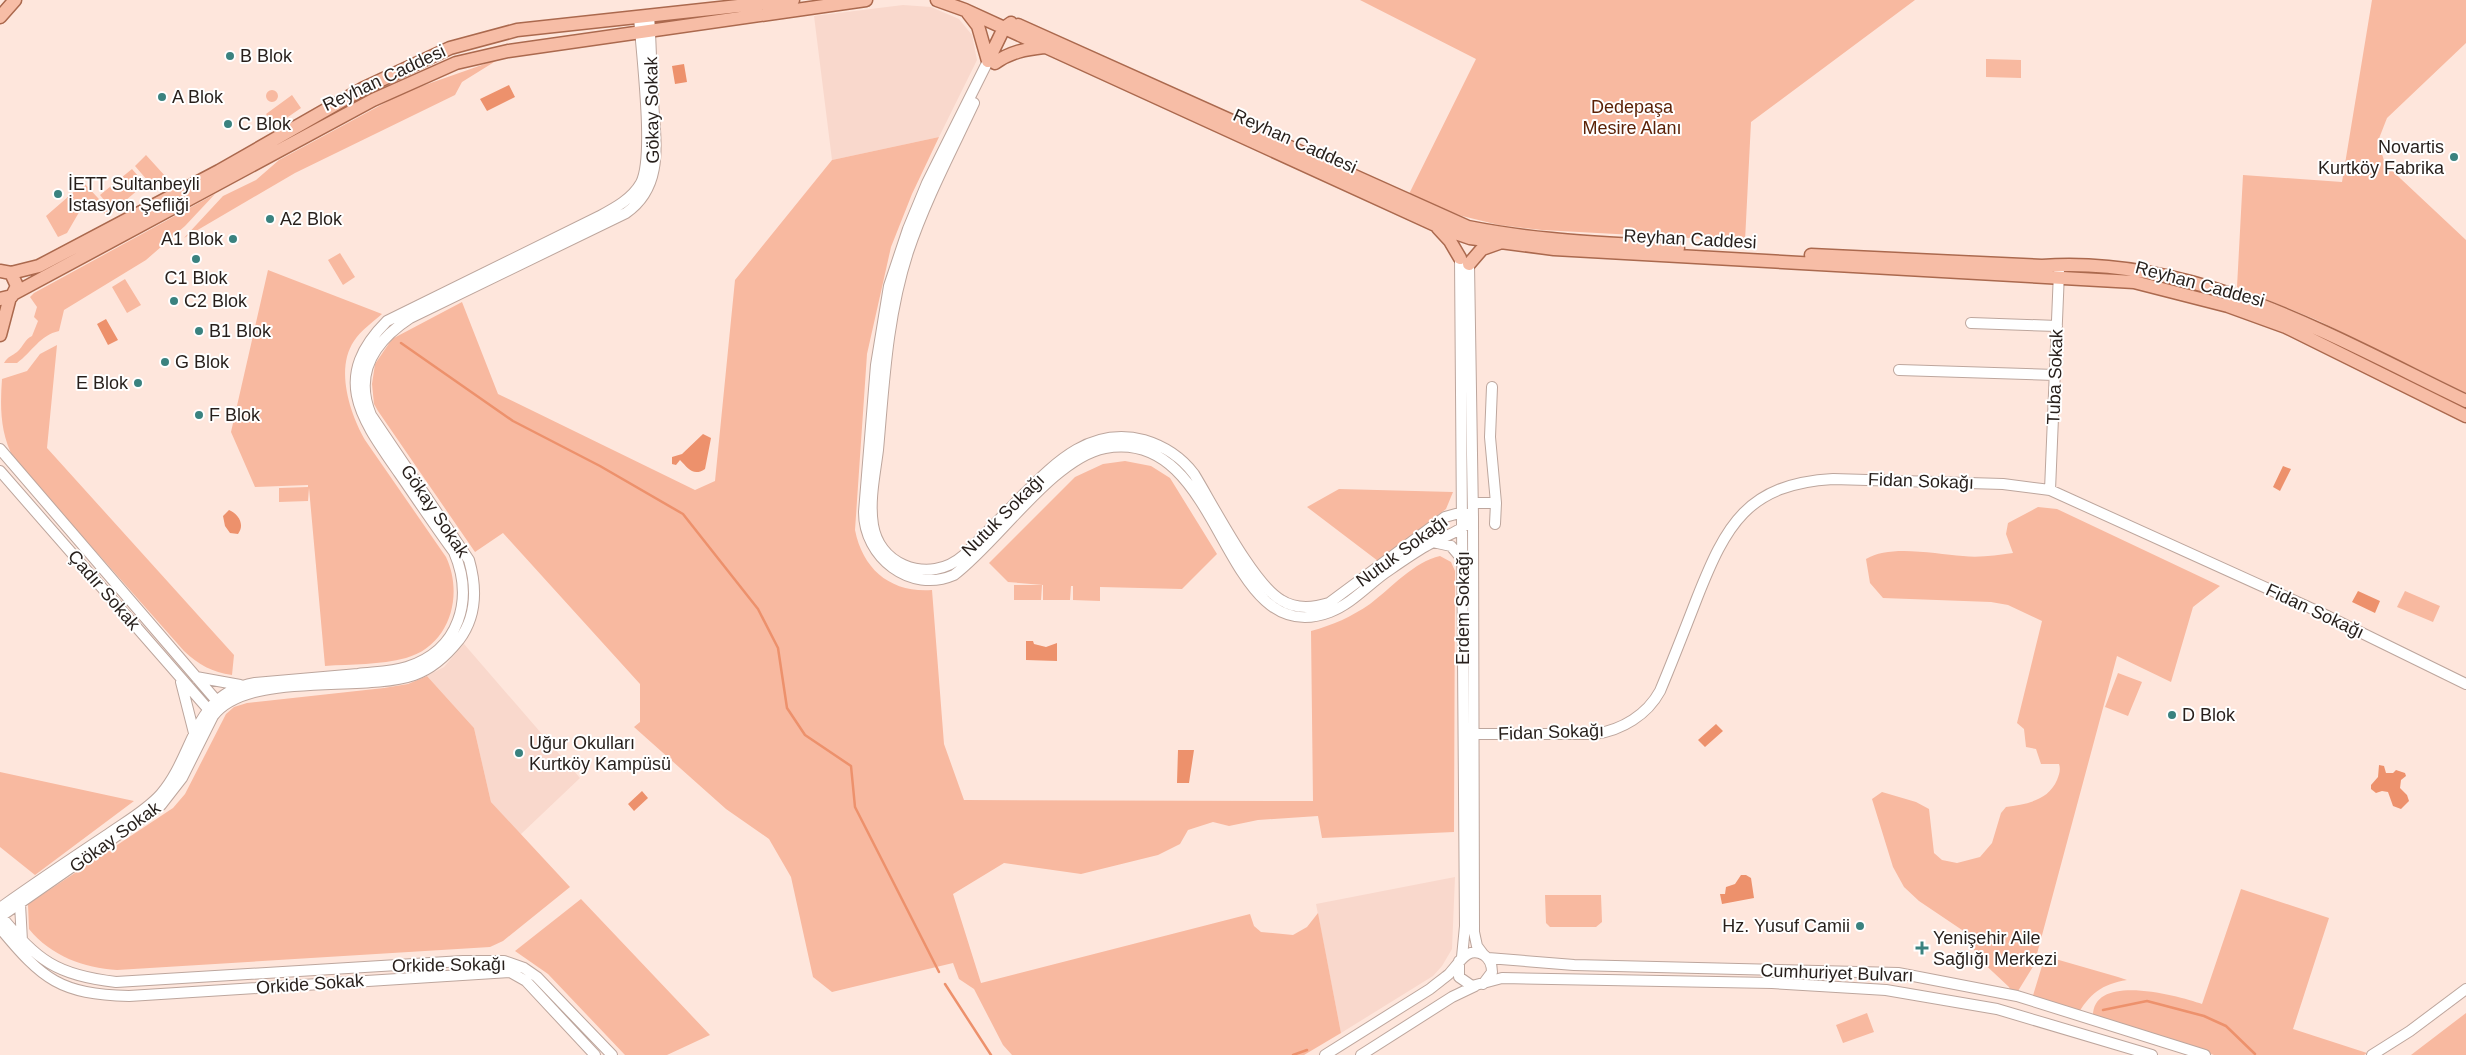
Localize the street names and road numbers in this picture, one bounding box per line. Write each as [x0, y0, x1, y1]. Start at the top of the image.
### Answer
street label: Reyhan Caddesi [319, 41, 449, 115]
street label: Gökay Sokak [641, 55, 663, 164]
street label: Reyhan Caddesi [1230, 105, 1360, 177]
street label: Reyhan Caddesi [1623, 226, 1757, 252]
street label: Reyhan Caddesi [2133, 257, 2267, 311]
street label: Tuba Sokak [2043, 328, 2067, 425]
street label: Gökay Sokak [397, 461, 474, 562]
street label: Fidan Sokağı [1868, 469, 1974, 493]
street label: Nutuk Sokağı [958, 470, 1048, 560]
street label: Nutuk Sokağı [1352, 511, 1452, 591]
street label: Çadır Sokak [64, 546, 145, 635]
street label: Erdem Sokağı [1453, 551, 1473, 665]
street label: Fidan Sokağı [2263, 580, 2367, 642]
street label: Fidan Sokağı [1498, 720, 1604, 744]
street label: Gökay Sokak [66, 797, 165, 877]
street label: Orkide Sokağı [392, 954, 506, 976]
street label: Cumhuriyet Bulvarı [1760, 960, 1914, 986]
street label: Orkide Sokak [255, 970, 366, 998]

